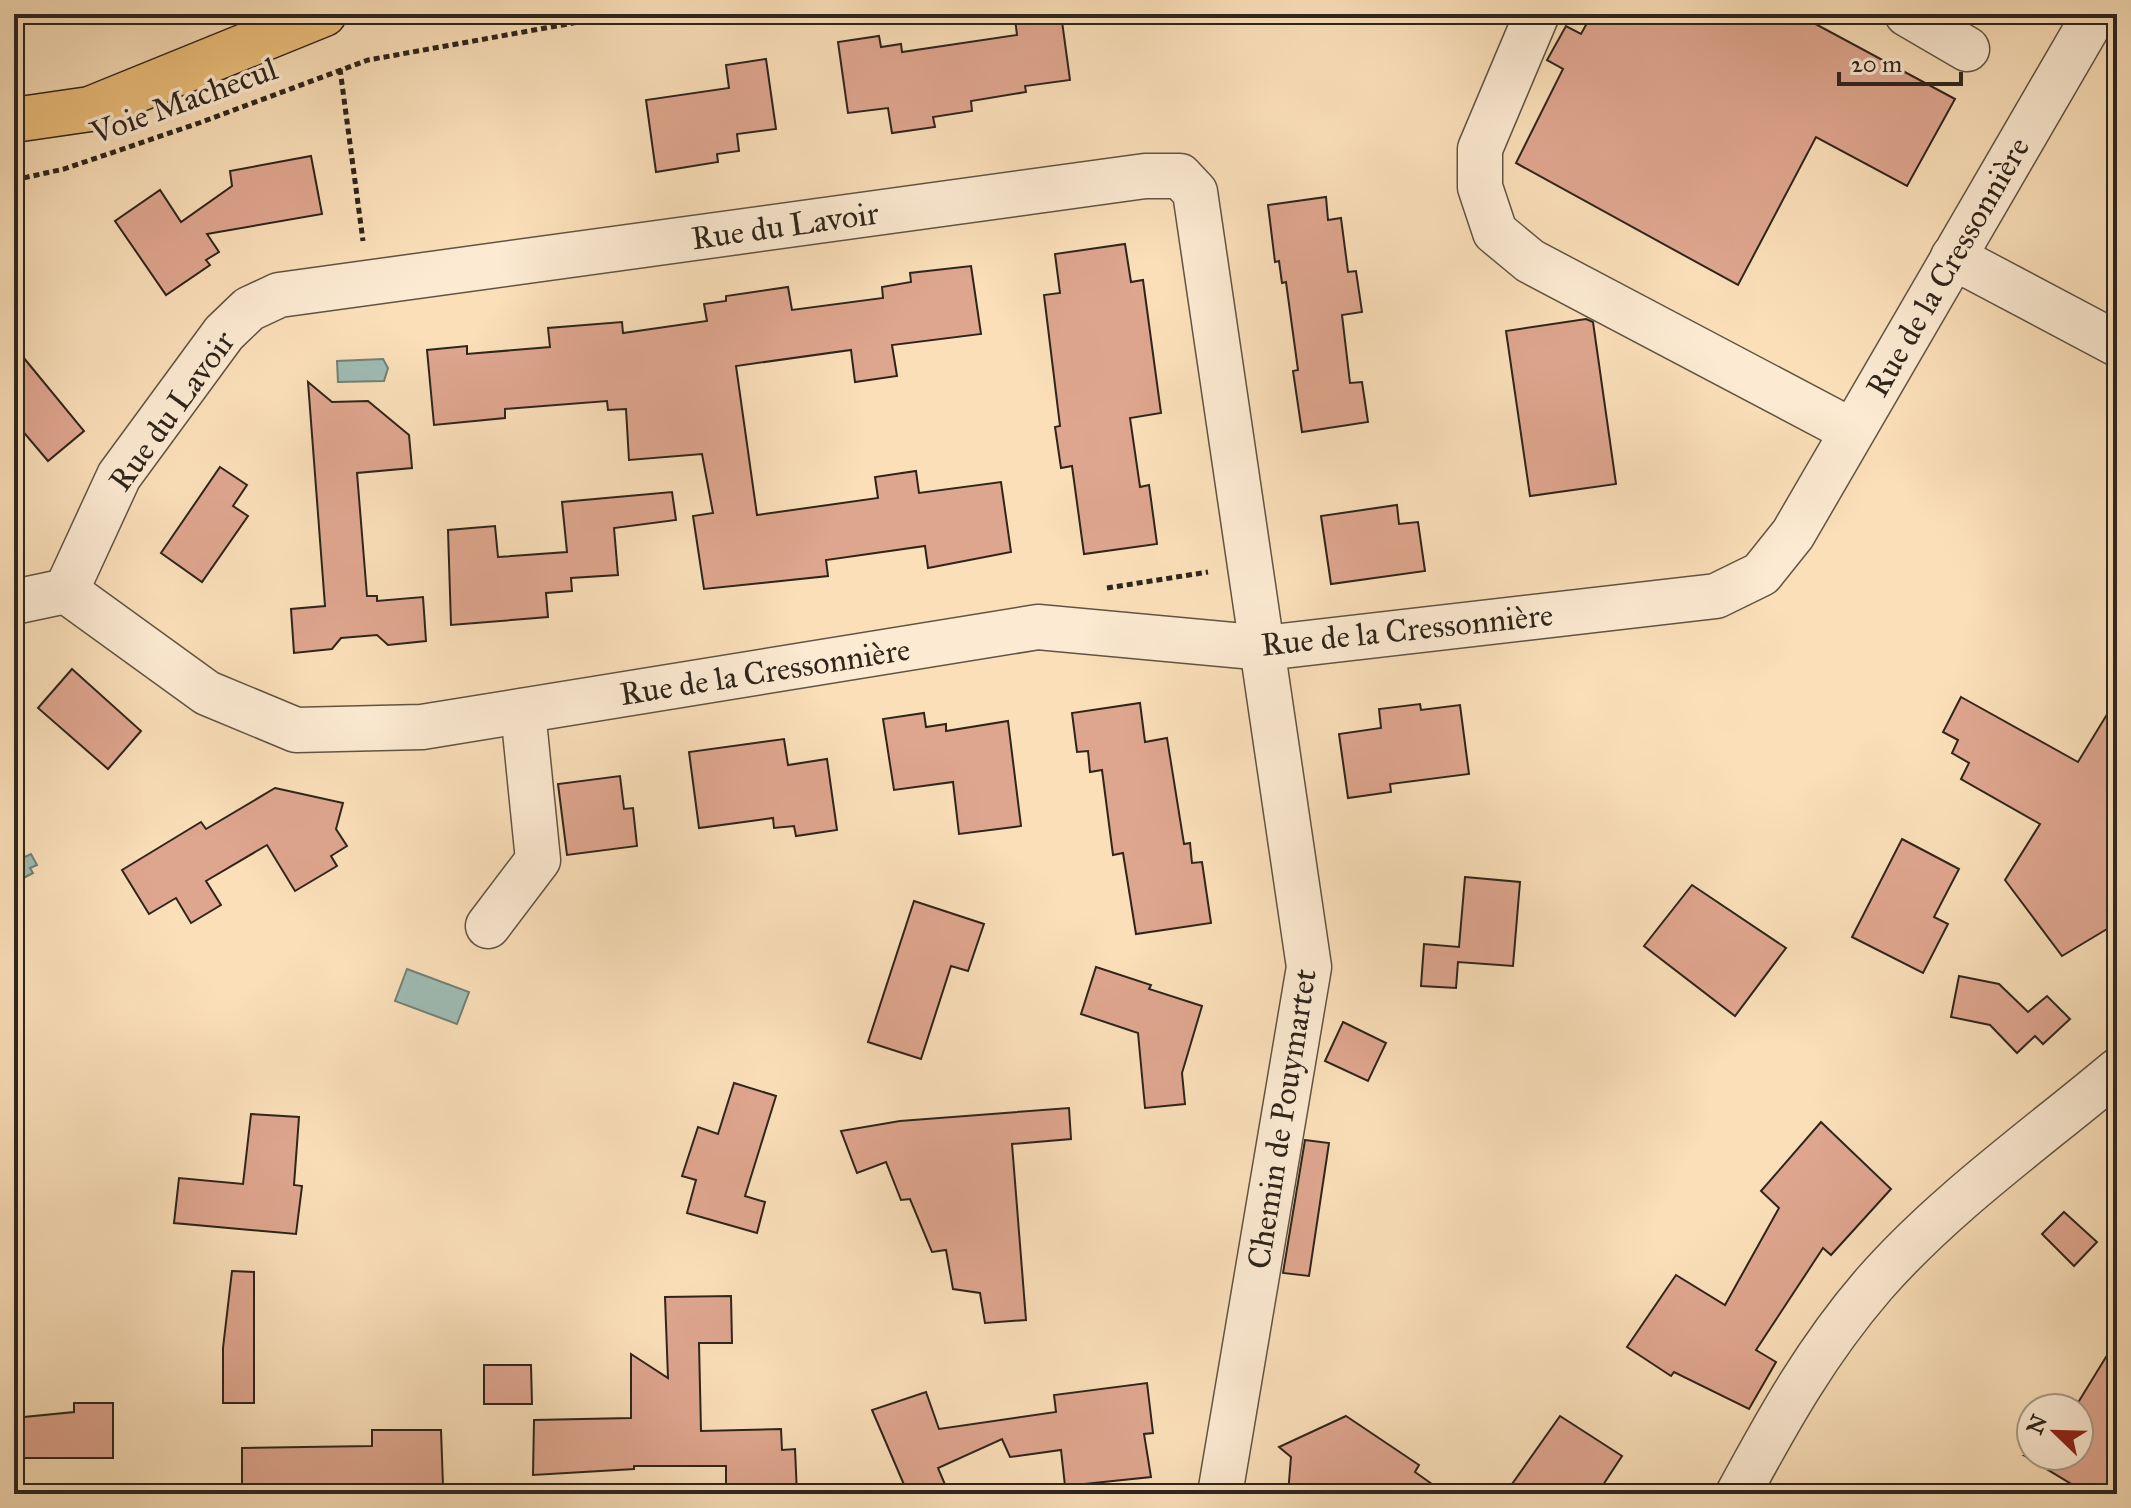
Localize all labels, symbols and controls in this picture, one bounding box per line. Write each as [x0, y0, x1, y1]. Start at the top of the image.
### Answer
scale bar [1839, 36, 1961, 86]
street label: Voie Machecul [85, 49, 283, 153]
text: 20 m [1851, 49, 1902, 79]
street label: Rue de la Cressonnière [1858, 130, 2038, 404]
street label: Rue du Lavoir [689, 194, 881, 258]
street label: Rue du Lavoir [101, 323, 243, 499]
street label: Rue de la Cressonnière [1259, 595, 1555, 665]
street label: Rue de la Cressonnière [617, 630, 913, 714]
street label: Chemin de Pouymartet [1239, 966, 1325, 1272]
north arrow [2015, 1392, 2095, 1472]
text: N [2021, 1410, 2053, 1438]

